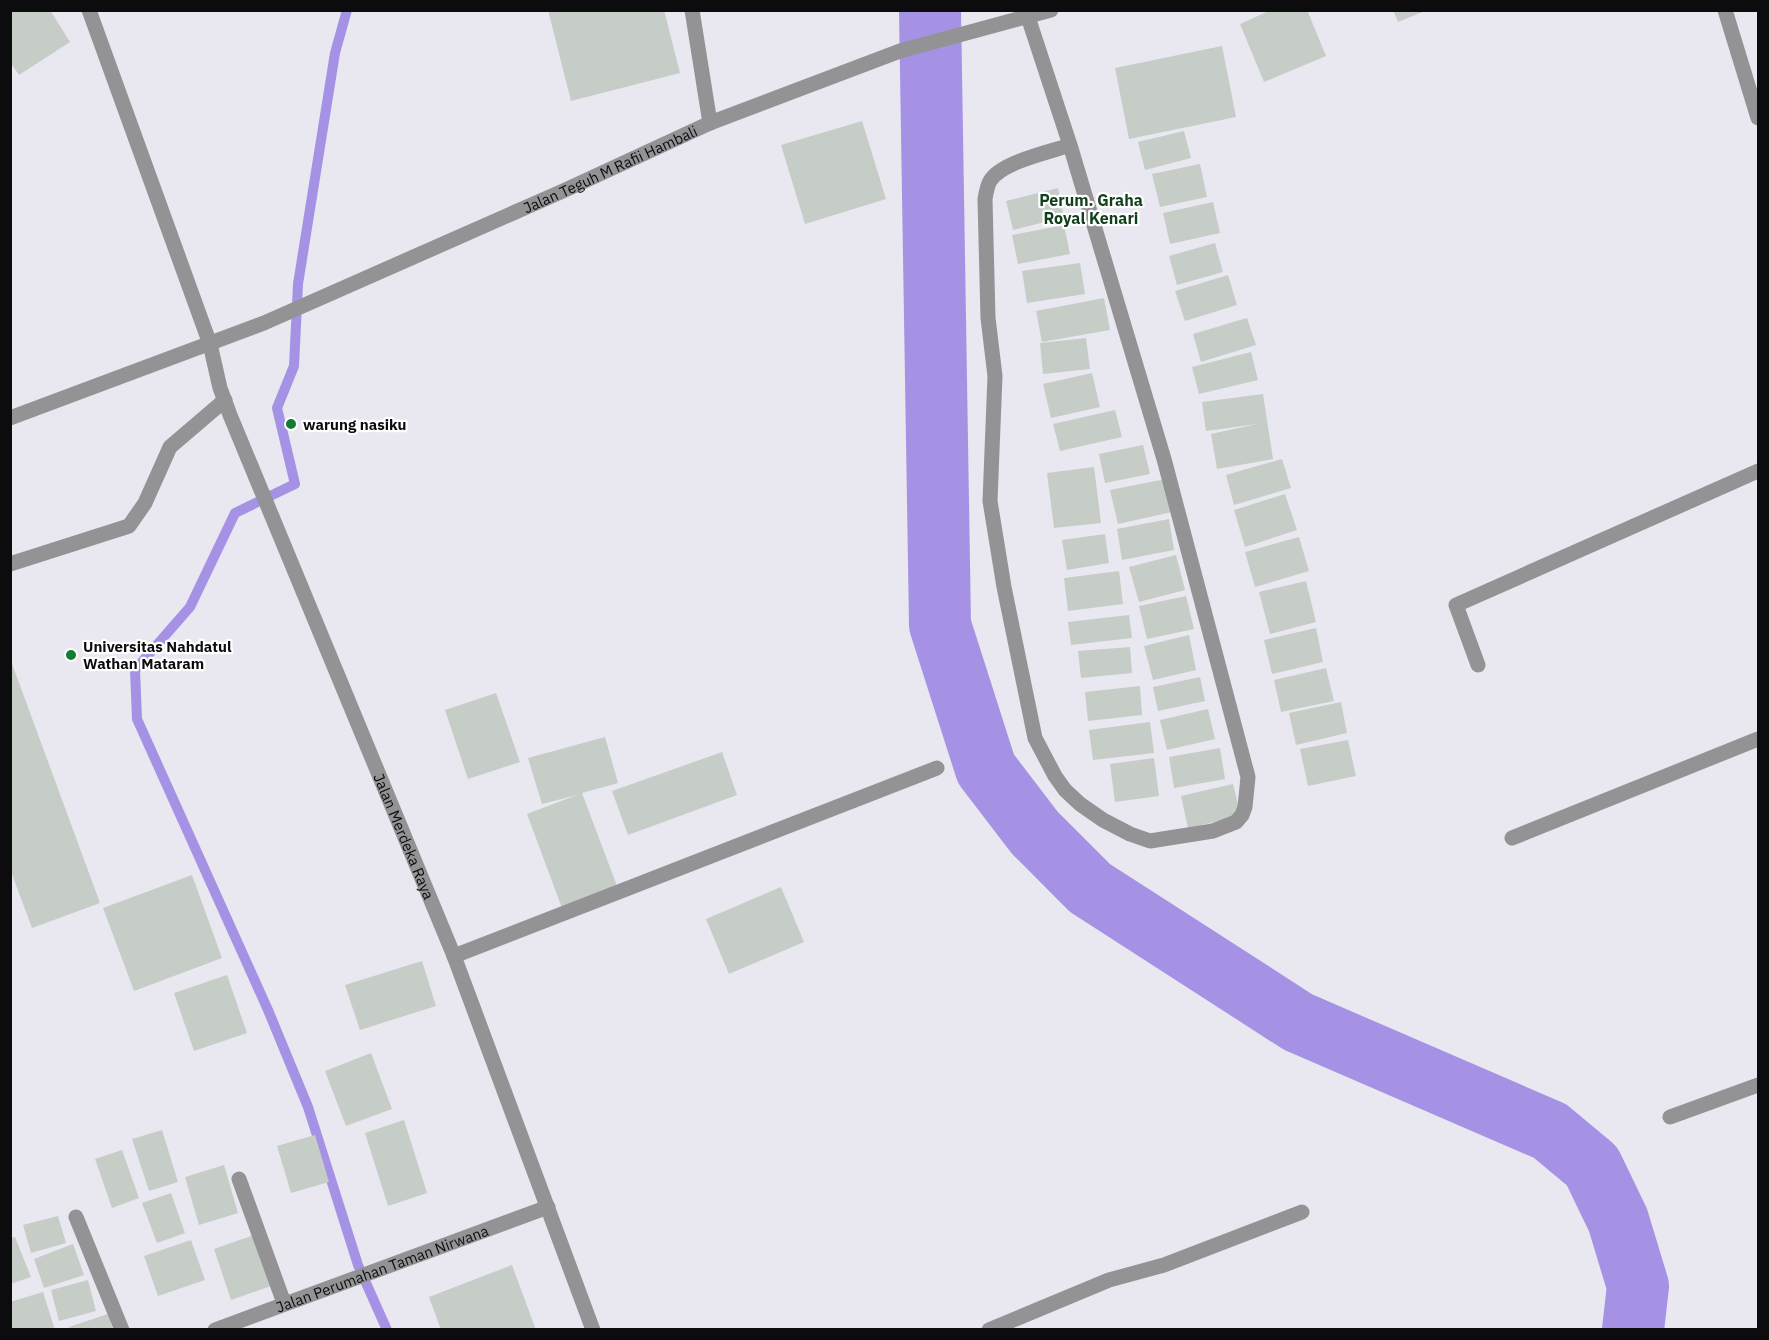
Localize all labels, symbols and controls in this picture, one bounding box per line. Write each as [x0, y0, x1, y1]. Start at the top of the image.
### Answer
street label: Jalan Teguh M Rafii Hambali [520, 121, 700, 217]
district label: Perum. Graha Royal Kenari [1039, 190, 1143, 228]
place label: warung nasiku [303, 415, 406, 434]
marker: warung nasiku [284, 417, 298, 431]
place label: Universitas Nahdatul Wathan Mataram [83, 637, 232, 673]
marker: Universitas Nahdatul Wathan Mataram [64, 648, 78, 662]
street label: Jalan Merdeka Raya [370, 770, 439, 902]
street label: Jalan Perumahan Taman Nirwana [273, 1220, 491, 1316]

